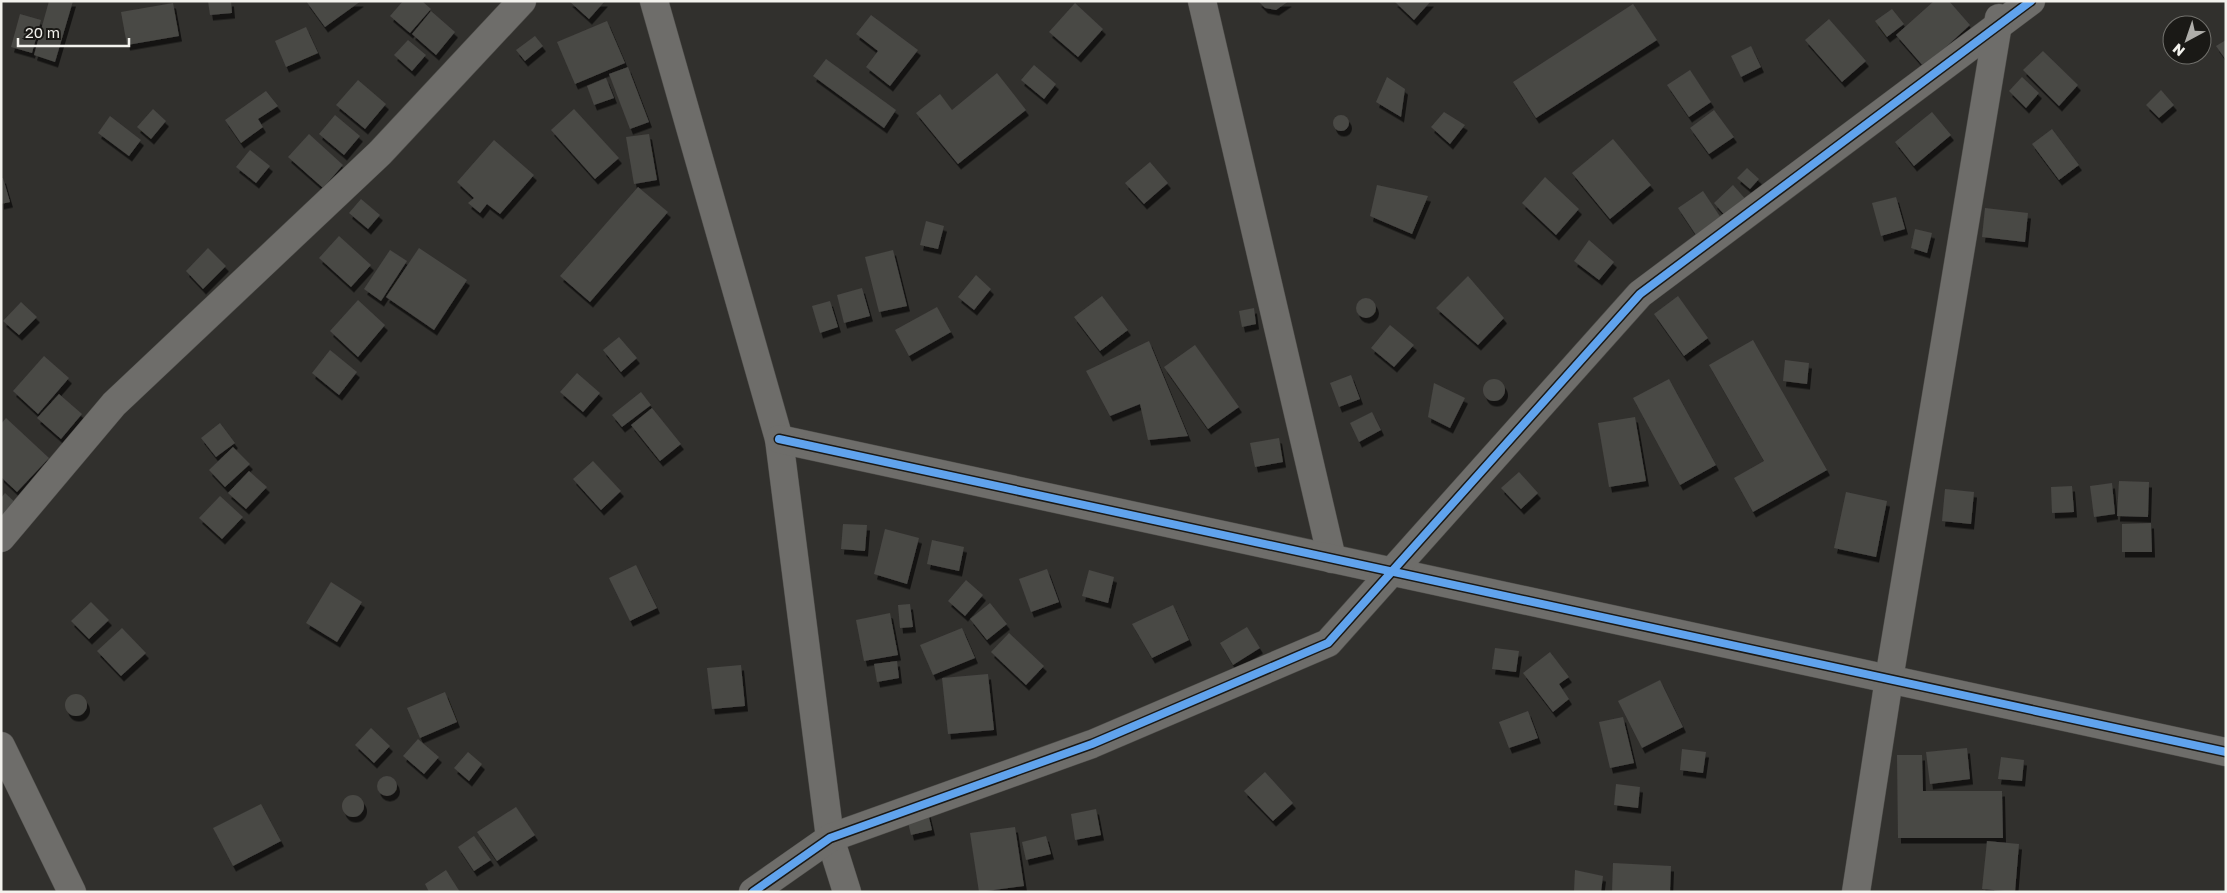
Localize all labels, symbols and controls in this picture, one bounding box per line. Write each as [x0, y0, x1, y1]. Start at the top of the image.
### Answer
scale bar [18, 15, 129, 47]
north arrow [2162, 15, 2212, 65]
text: 20 m [25, 23, 60, 41]
text: N [2169, 40, 2188, 60]

